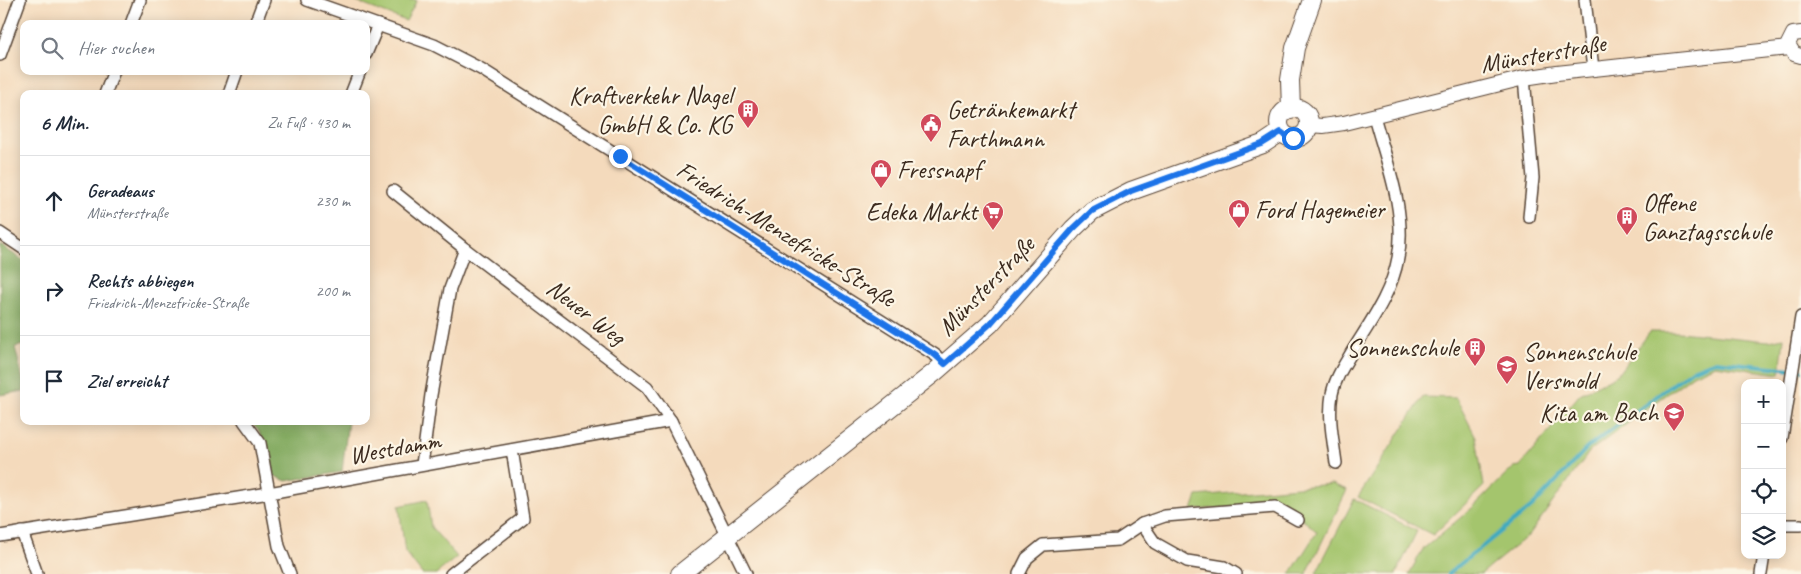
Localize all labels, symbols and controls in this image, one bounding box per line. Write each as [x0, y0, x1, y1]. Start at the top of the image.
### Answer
search box [20, 20, 370, 75]
street label: Münsterstraße [1478, 27, 1610, 81]
icon: search [38, 34, 66, 62]
text: Hier suchen [78, 36, 154, 60]
place label: Kraftverkehr Nagel GmbH & Co. KG [569, 80, 737, 141]
place label: Getränkemarkt Farthmann [947, 94, 1078, 155]
building icon: Kraftverkehr Nagel GmbH & Co. KG [736, 98, 760, 129]
text: 6 Min. [40, 110, 88, 136]
public building icon: Getränkemarkt Farthmann [919, 112, 943, 143]
text: Zu Fuß · 430 m [267, 113, 350, 133]
route start [1282, 127, 1305, 150]
route end [609, 145, 632, 168]
street label: Friedrich-Menzefricke-Straße [671, 154, 903, 315]
place label: Fressnapf [897, 154, 986, 186]
shop icon: Fressnapf [869, 158, 893, 189]
text: Geradeaus [87, 179, 154, 203]
icon: ahead [40, 187, 68, 215]
place label: Offene Ganztagsschule [1643, 187, 1773, 248]
text: 230 m [316, 191, 350, 211]
place label: Ford Hagemeier [1255, 194, 1387, 226]
place label: Edeka Markt [866, 196, 980, 228]
shop icon: Ford Hagemeier [1227, 198, 1251, 229]
supermarket icon: Edeka Markt [981, 200, 1005, 231]
text: Münsterstraße [87, 203, 168, 223]
building icon: Offene Ganztagsschule [1615, 205, 1639, 236]
street label: Münsterstraße [931, 228, 1043, 343]
text: Rechts abbiegen [87, 269, 193, 293]
street label: Neuer Weg [540, 272, 634, 353]
icon: right [40, 277, 68, 305]
text: 200 m [316, 281, 350, 301]
text: Friedrich-Menzefricke-Straße [87, 293, 249, 313]
place label: Sonnenschule [1346, 332, 1461, 364]
building icon: Sonnenschule [1463, 336, 1487, 367]
place label: Sonnenschule Versmold [1523, 336, 1638, 397]
school or university icon: Sonnenschule Versmold [1495, 354, 1519, 385]
icon: arrive [40, 367, 68, 395]
text: Ziel erreicht [87, 369, 167, 393]
map controls [1741, 379, 1786, 559]
button: + [1741, 379, 1786, 424]
place label: Kita am Bach [1540, 397, 1659, 429]
school or university icon: Kita am Bach [1662, 401, 1686, 432]
street label: Westdamm [347, 424, 445, 472]
button: − [1741, 424, 1786, 469]
button: locate [1741, 469, 1786, 514]
button: layers [1741, 514, 1786, 559]

